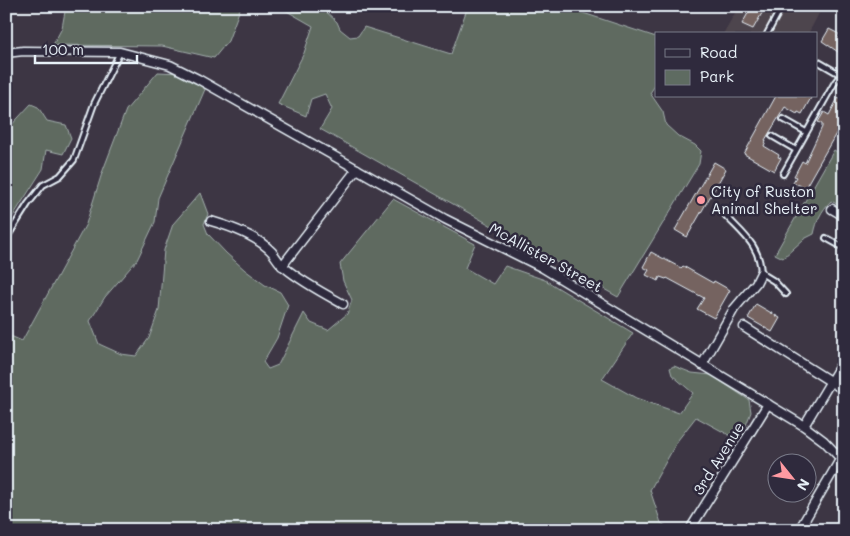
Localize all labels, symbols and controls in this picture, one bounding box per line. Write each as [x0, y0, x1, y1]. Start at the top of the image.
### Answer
scale bar [35, 32, 138, 64]
legend [655, 32, 818, 98]
text: 100 m [42, 39, 84, 59]
text: Road [700, 42, 737, 62]
text: Park [700, 66, 734, 86]
place label: City of Ruston Animal Shelter [711, 181, 818, 218]
marker: City of Ruston Animal Shelter [695, 194, 707, 206]
street label: McAllister Street [486, 218, 606, 296]
street label: 3rd Avenue [688, 418, 748, 498]
north arrow [768, 454, 818, 504]
text: N [793, 475, 815, 494]

